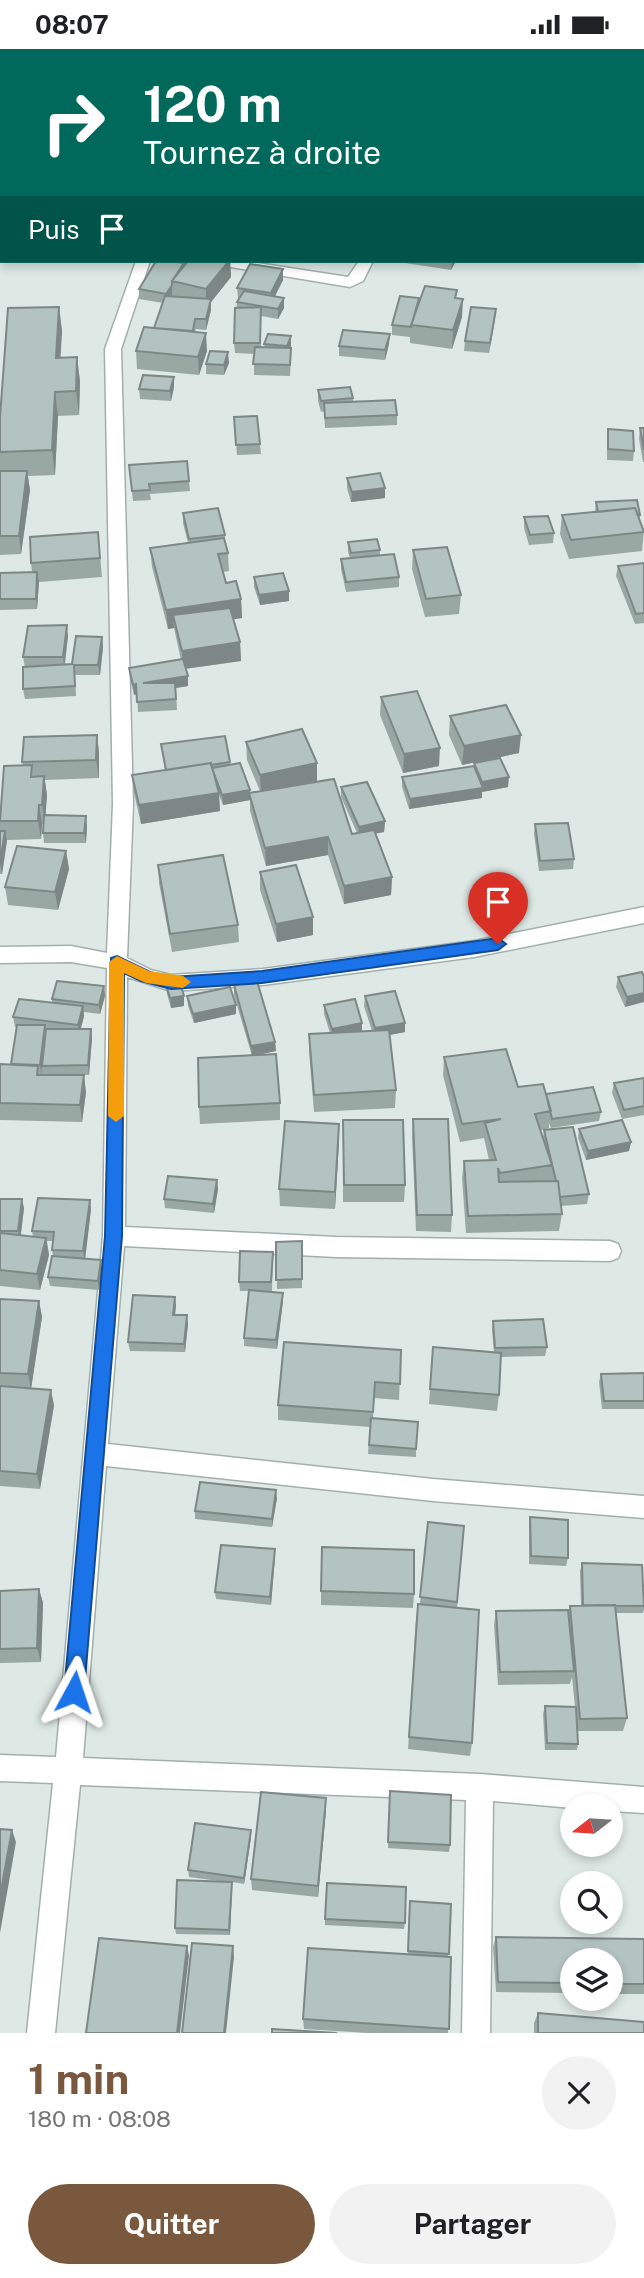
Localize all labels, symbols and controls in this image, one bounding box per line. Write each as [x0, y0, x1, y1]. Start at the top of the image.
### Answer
text: 08:07 [35, 9, 109, 40]
text: 120 m [143, 75, 282, 133]
icon: right [28, 77, 119, 168]
text: Tournez à droite [143, 134, 381, 171]
icon: arrive [93, 210, 131, 248]
text: Puis [28, 214, 79, 245]
pin [468, 872, 528, 944]
icon: arrive [479, 883, 517, 921]
position arrow [37, 1655, 111, 1729]
north arrow [560, 1794, 623, 1857]
map controls [560, 1794, 623, 2011]
button: search [560, 1871, 623, 1934]
button: layers [560, 1948, 623, 2011]
text: 1 min [28, 2054, 129, 2103]
button: close [542, 2056, 616, 2130]
text: 180 m · 08:08 [28, 2105, 171, 2132]
button: Quitter [28, 2184, 315, 2264]
button: Partager [329, 2184, 616, 2264]

